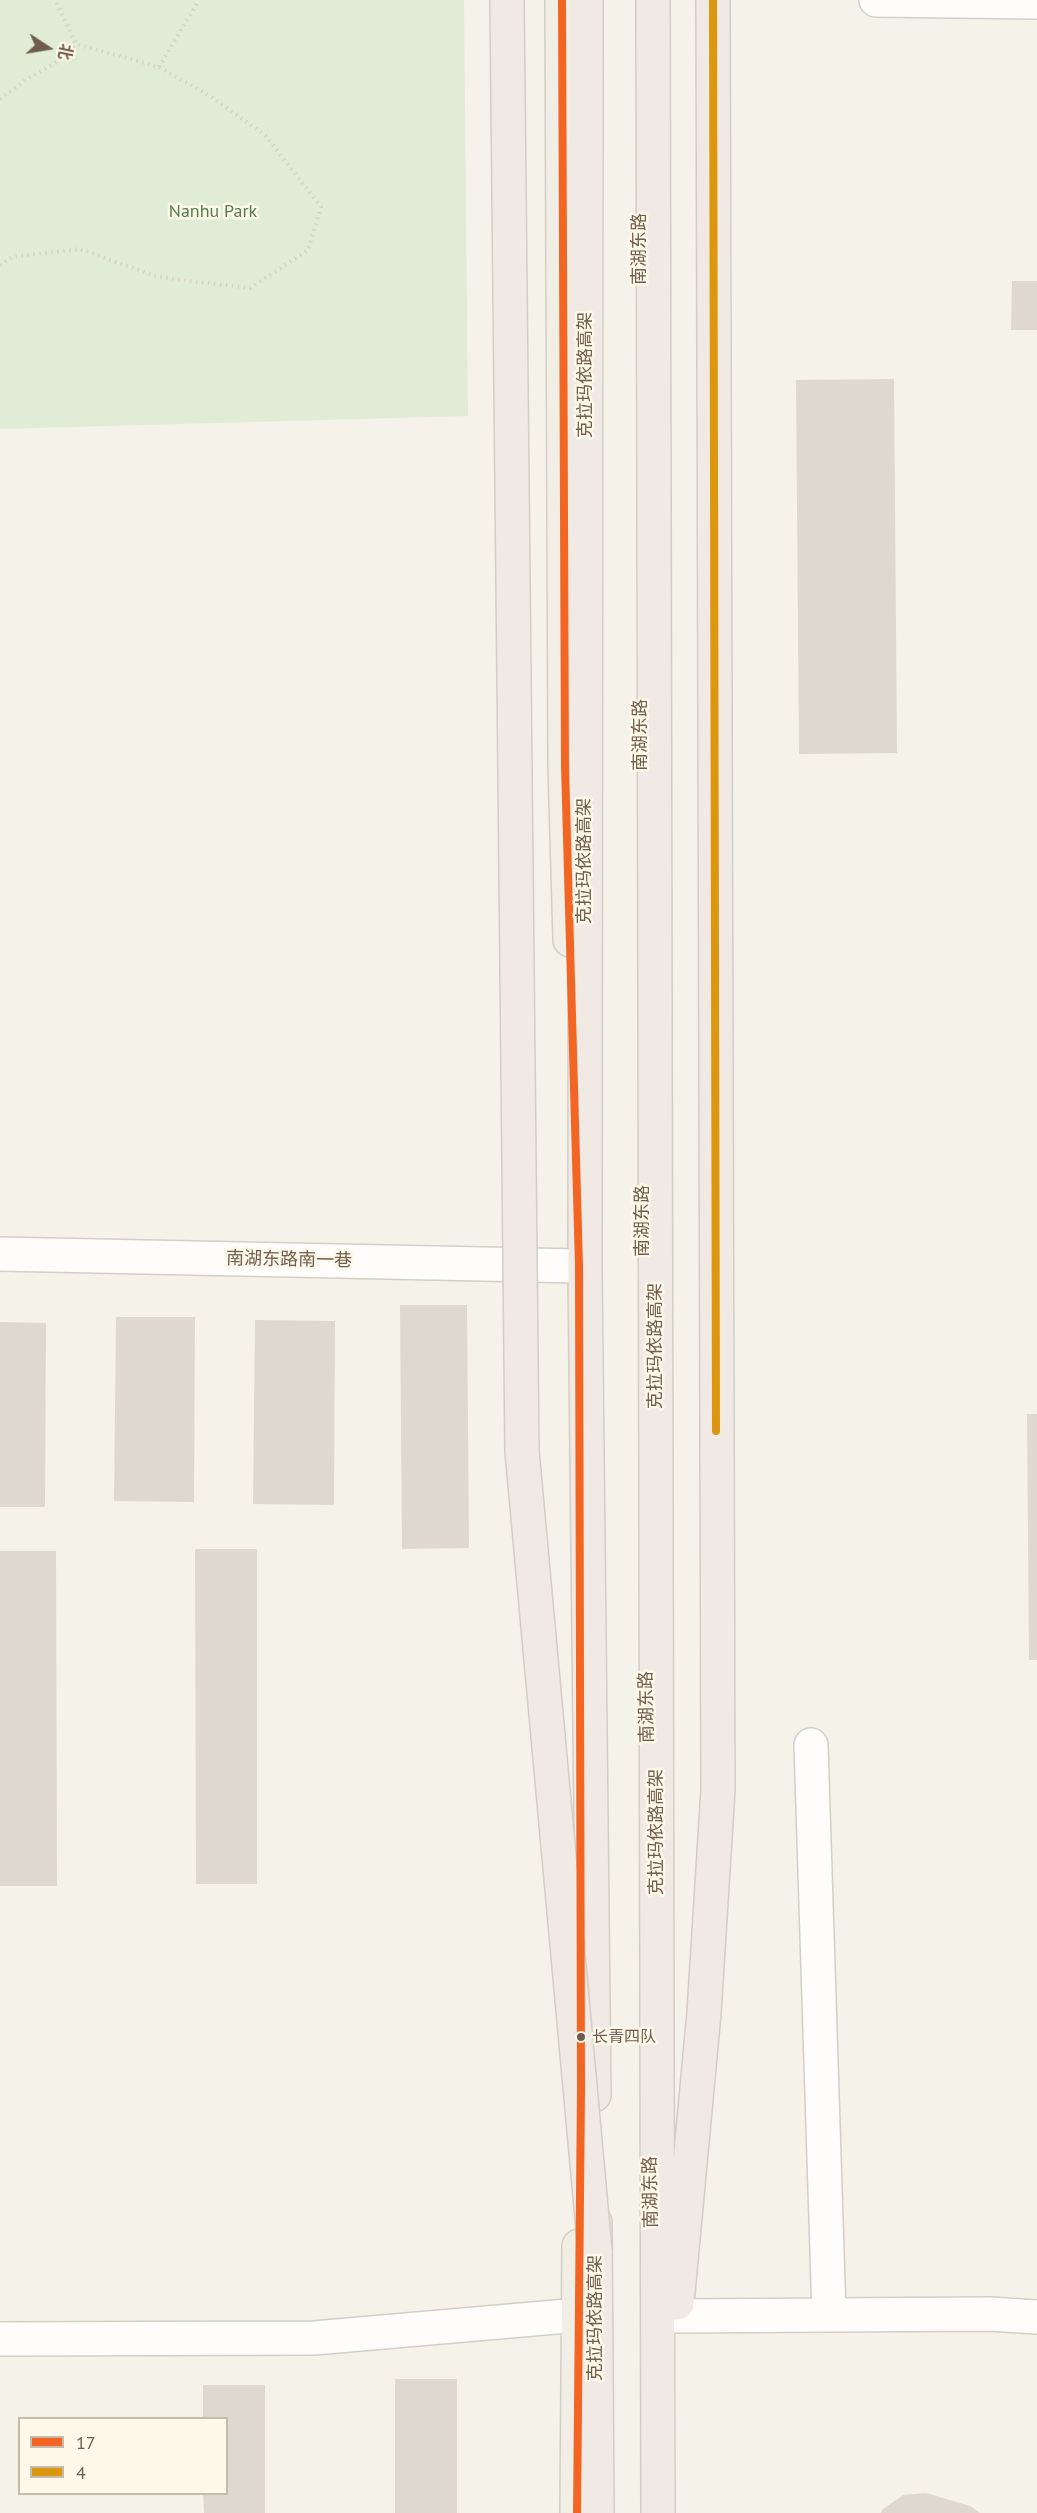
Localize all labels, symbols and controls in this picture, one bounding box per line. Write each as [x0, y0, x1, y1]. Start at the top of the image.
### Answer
north arrow [18, 18, 78, 78]
text: 北 [54, 42, 77, 62]
park label: Nanhu Park [169, 201, 257, 223]
street label: 南湖东路 [629, 213, 651, 285]
street label: 克拉玛依路高架 [575, 312, 597, 438]
street label: 南湖东路 [630, 699, 652, 771]
street label: 克拉玛依路高架 [574, 798, 596, 924]
street label: 南湖东路 [632, 1185, 654, 1257]
street label: 南湖东路南一巷 [226, 1248, 352, 1272]
street label: 克拉玛依路高架 [645, 1283, 667, 1409]
street label: 南湖东路 [636, 1671, 658, 1743]
street label: 克拉玛依路高架 [646, 1769, 668, 1895]
place label: 长青四队 [592, 2027, 656, 2047]
marker: 长青四队 [575, 2031, 587, 2043]
street label: 南湖东路 [640, 2156, 662, 2228]
street label: 克拉玛依路高架 [585, 2255, 607, 2381]
legend [18, 2417, 228, 2495]
text: 17 [76, 2431, 96, 2454]
text: 4 [76, 2461, 86, 2484]

